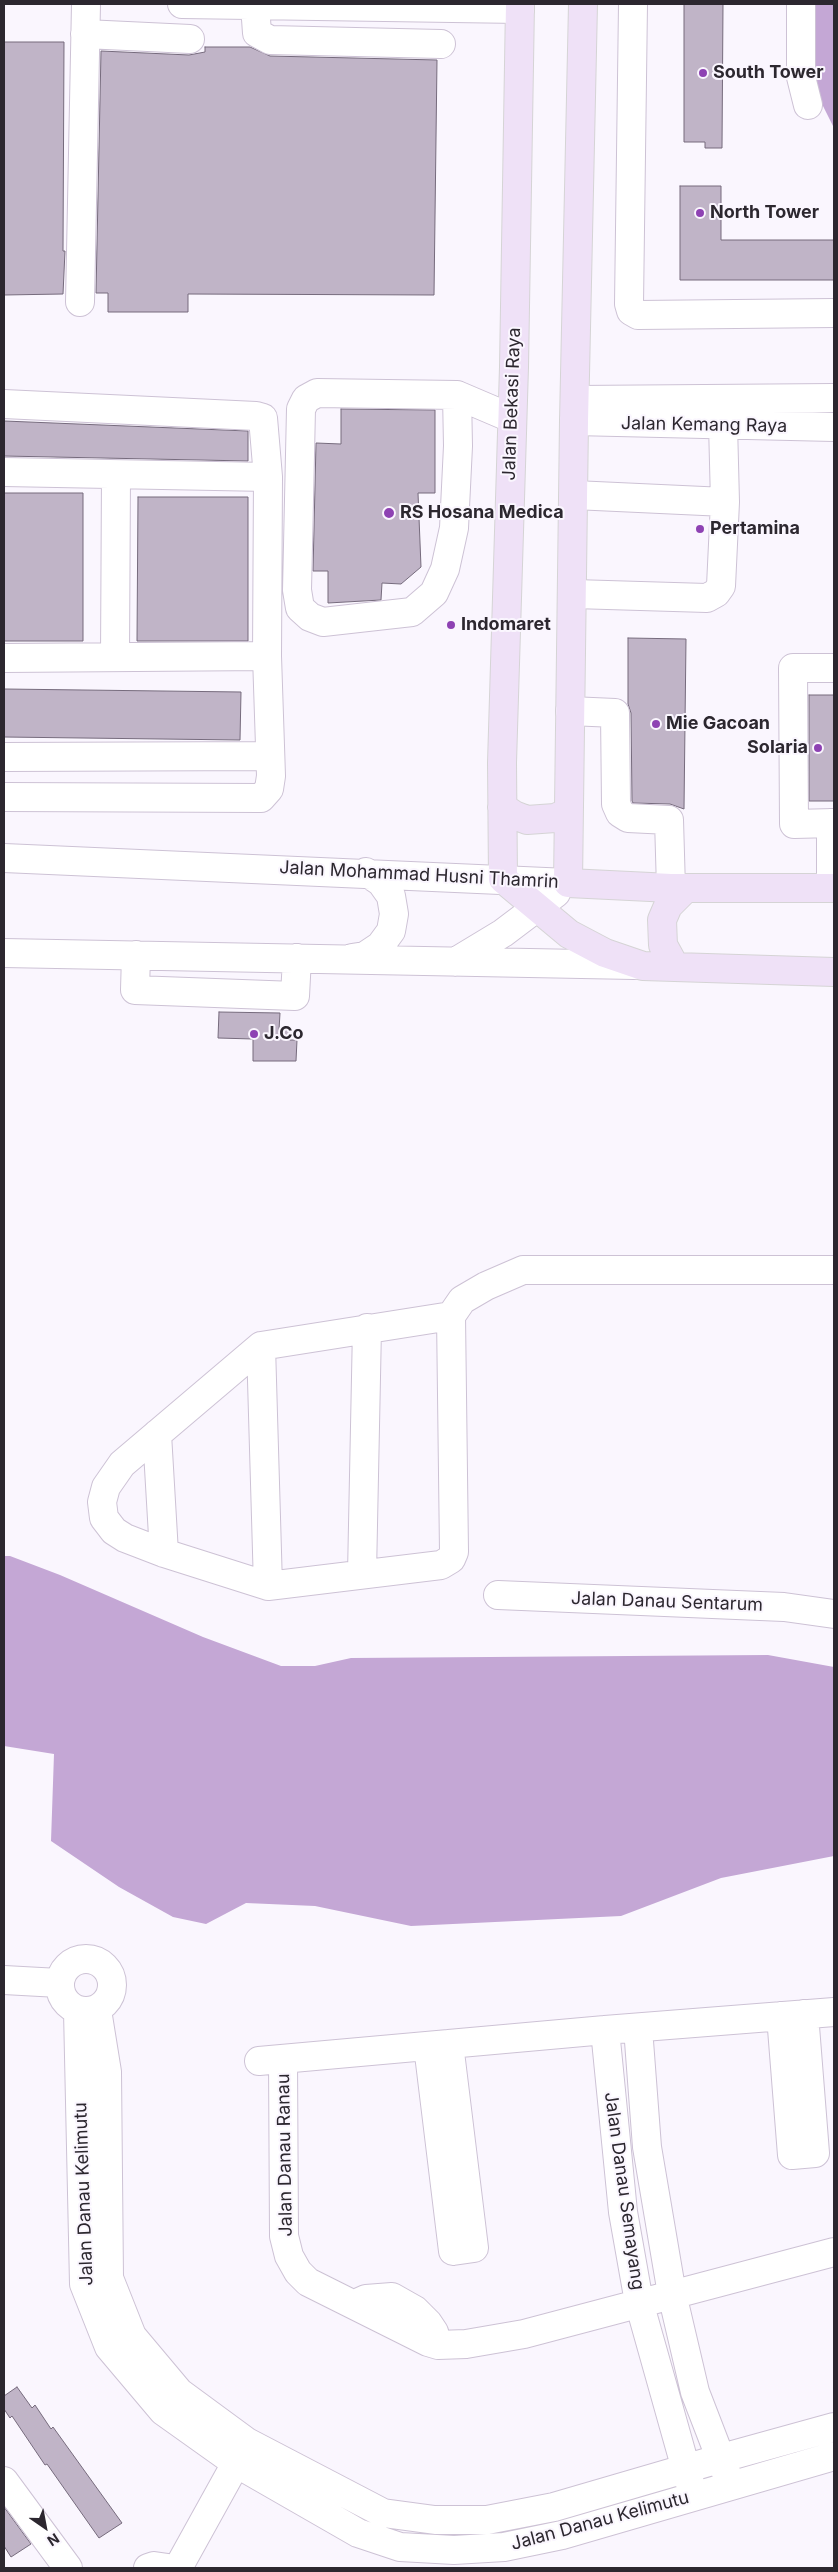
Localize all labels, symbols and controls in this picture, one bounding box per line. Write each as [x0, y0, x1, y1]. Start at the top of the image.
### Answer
place label: South Tower [713, 62, 824, 84]
marker: South Tower [697, 67, 709, 79]
place label: North Tower [710, 202, 819, 224]
marker: North Tower [694, 207, 706, 219]
street label: Jalan Bekasi Raya [499, 327, 525, 481]
street label: Jalan Kemang Raya [621, 413, 787, 437]
place label: RS Hosana Medica [400, 502, 564, 524]
marker: RS Hosana Medica [382, 506, 396, 520]
place label: Pertamina [710, 518, 800, 540]
marker: Pertamina [694, 523, 706, 535]
place label: Indomaret [461, 614, 551, 636]
marker: Indomaret [445, 619, 457, 631]
place label: Mie Gacoan [666, 713, 770, 735]
marker: Mie Gacoan [650, 718, 662, 730]
place label: Solaria [747, 737, 808, 759]
marker: Solaria [812, 742, 824, 754]
street label: Jalan Mohammad Husni Thamrin [279, 857, 559, 893]
place label: J.Co [264, 1023, 303, 1045]
marker: J.Co [248, 1028, 260, 1040]
street label: Jalan Danau Sentarum [571, 1588, 763, 1616]
street label: Jalan Danau Ranau [273, 2073, 297, 2237]
street label: Jalan Danau Semayang [599, 2091, 649, 2291]
street label: Jalan Danau Kelimutu [70, 2102, 98, 2286]
street label: Jalan Danau Kelimutu [509, 2487, 691, 2555]
north arrow [20, 2502, 70, 2552]
text: N [44, 2530, 63, 2550]

